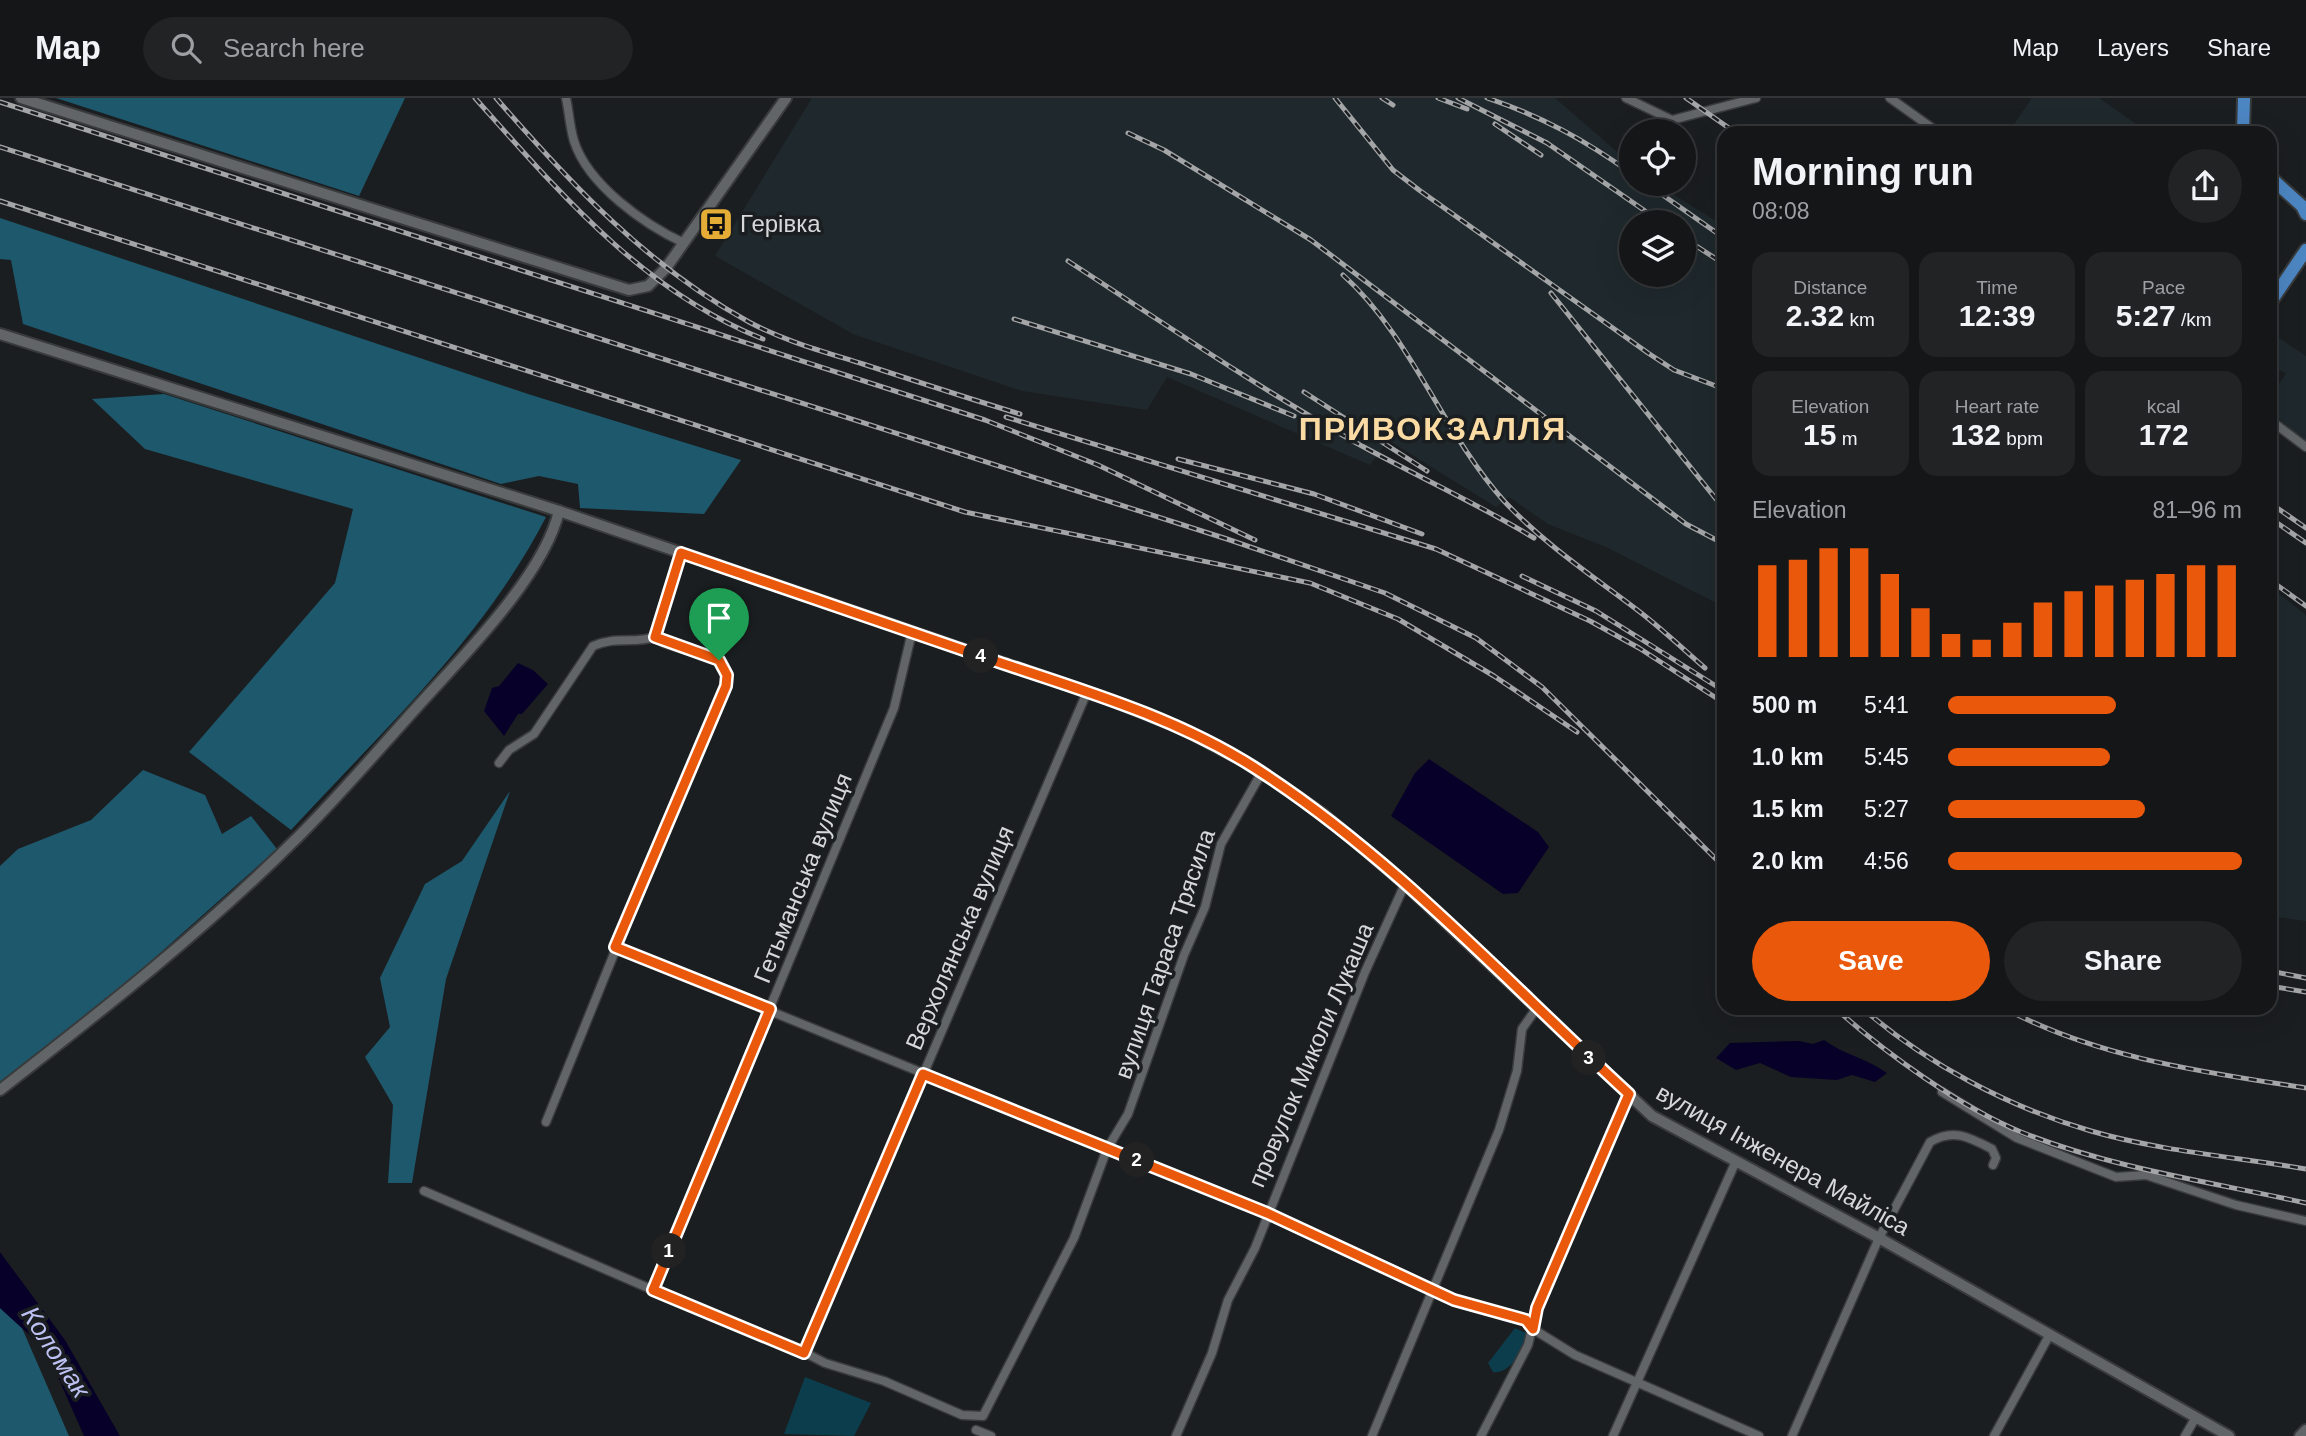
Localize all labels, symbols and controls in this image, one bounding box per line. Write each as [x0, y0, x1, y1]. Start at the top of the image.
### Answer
search box [143, 17, 633, 80]
text: Map [35, 29, 101, 66]
icon: search [167, 29, 205, 67]
text: Search here [223, 33, 365, 63]
text: Map [2012, 34, 2059, 61]
text: Layers [2097, 34, 2169, 61]
text: Share [2207, 34, 2271, 61]
map controls [1619, 119, 1696, 287]
button: locate [1619, 119, 1696, 196]
button: share [2168, 149, 2242, 223]
text: Morning run [1752, 151, 1974, 193]
text: 08:08 [1752, 198, 1810, 224]
bus stop icon: Герівка [697, 205, 735, 243]
place label: Герівка [740, 210, 821, 237]
button: layers [1619, 210, 1696, 287]
text: Distance [1793, 277, 1867, 298]
text: Time [1976, 277, 2018, 298]
text: Pace [2142, 277, 2185, 298]
text: 2.32 [1786, 299, 1844, 332]
text: 12:39 [1959, 299, 2035, 332]
text: 5:27 [2116, 299, 2176, 332]
text: km [1844, 309, 1875, 330]
text: /km [2176, 309, 2212, 330]
text: Elevation [1791, 396, 1869, 417]
text: Heart rate [1955, 396, 2039, 417]
text: kcal [2147, 396, 2181, 417]
district label: ПРИВОКЗАЛЛЯ [1299, 411, 1567, 447]
text: 15 [1803, 418, 1836, 451]
text: 132 [1951, 418, 2001, 451]
text: 172 [2139, 418, 2189, 451]
text: m [1836, 428, 1858, 449]
text: bpm [2001, 428, 2043, 449]
text: Elevation [1752, 497, 1847, 523]
text: 81–96 m [2152, 497, 2242, 523]
pin [689, 588, 749, 660]
icon: arrive [700, 599, 738, 637]
pin: 4 [964, 638, 998, 674]
text: 4 [975, 645, 986, 666]
text: 500 m [1752, 692, 1817, 718]
text: 5:41 [1864, 692, 1909, 718]
text: 1.0 km [1752, 744, 1824, 770]
text: 5:45 [1864, 744, 1909, 770]
street label: Гетьманська вулиця [748, 769, 857, 987]
text: 1.5 km [1752, 796, 1824, 822]
text: 5:27 [1864, 796, 1909, 822]
street label: Верхолянська вулиця [900, 822, 1019, 1054]
street label: вулиця Тараса Трясила [1109, 825, 1220, 1082]
text: 2.0 km [1752, 848, 1824, 874]
text: 4:56 [1864, 848, 1909, 874]
street label: провулок Миколи Лукаша [1243, 918, 1379, 1191]
button: Save [1752, 921, 1990, 1001]
button: Share [2004, 921, 2242, 1001]
pin: 3 [1572, 1040, 1606, 1076]
text: 3 [1583, 1047, 1594, 1068]
street label: вулиця Інженера Майліса [1652, 1079, 1915, 1241]
pin: 2 [1120, 1142, 1154, 1178]
text: 2 [1131, 1149, 1142, 1170]
pin: 1 [652, 1234, 686, 1268]
text: 1 [663, 1240, 674, 1261]
water label: Коломак [15, 1301, 98, 1405]

